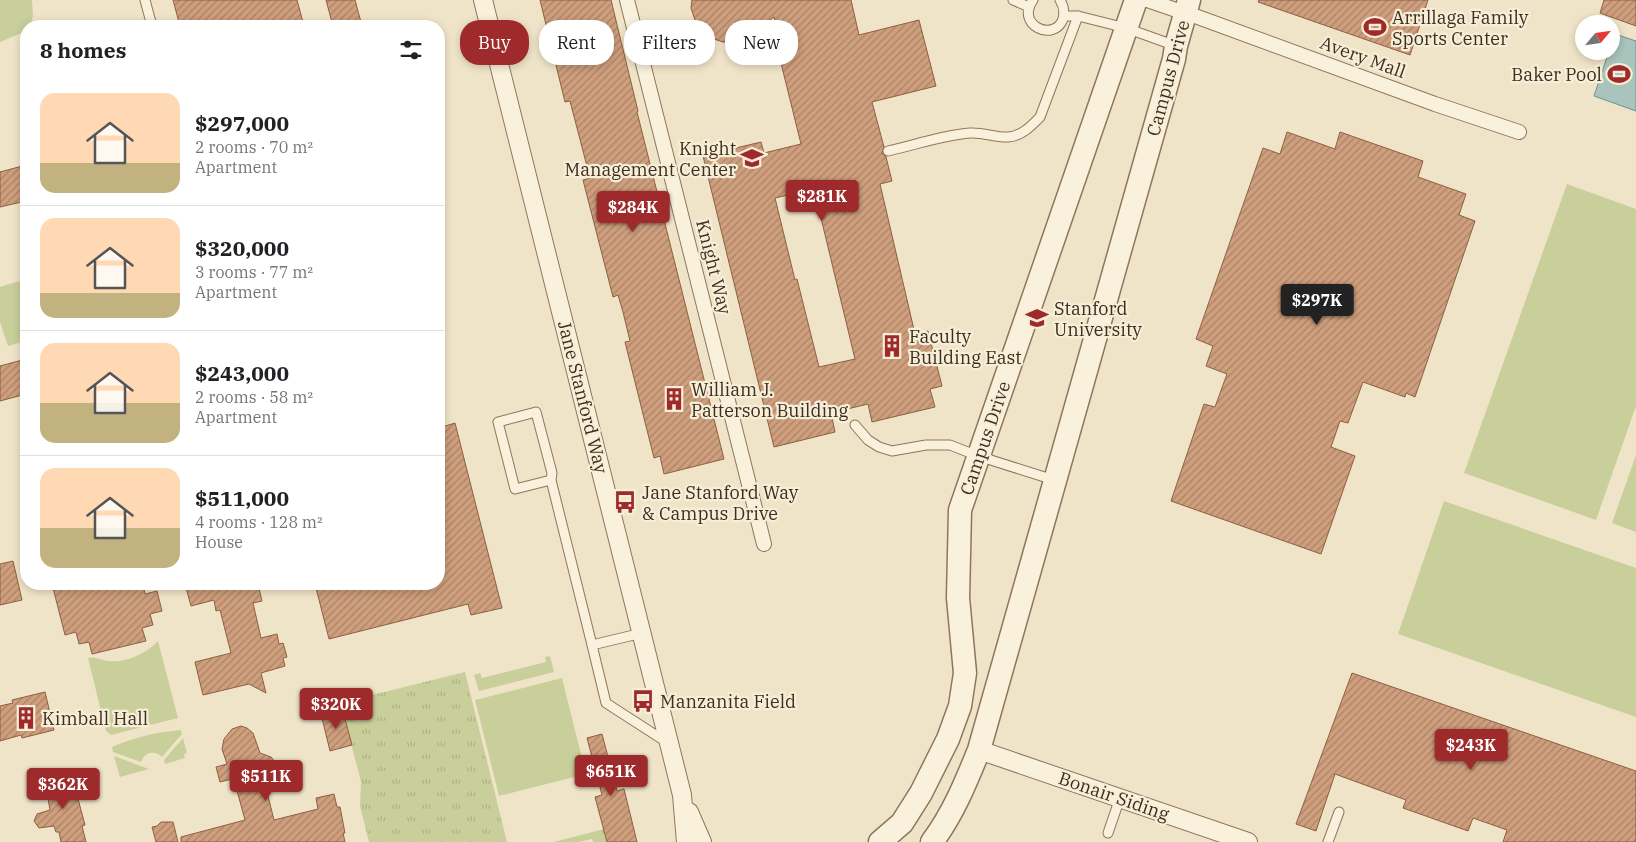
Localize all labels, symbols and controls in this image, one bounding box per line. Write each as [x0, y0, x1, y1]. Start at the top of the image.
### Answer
place label: Arrillaga Family Sports Center [1392, 6, 1529, 50]
sports icon: Arrillaga Family Sports Center [1362, 14, 1388, 40]
north arrow [1575, 15, 1620, 60]
map controls [1575, 15, 1620, 60]
street label: Campus Drive [1141, 18, 1195, 138]
chip: Buy [460, 20, 529, 65]
chip: Rent [539, 20, 614, 65]
chip: Filters [624, 20, 715, 65]
chip: New [725, 20, 798, 65]
street label: Avery Mall [1317, 31, 1409, 83]
text: 8 homes [40, 36, 126, 64]
icon: filters [397, 36, 425, 64]
sports icon: Baker Pool [1606, 61, 1632, 87]
place label: Baker Pool [1511, 63, 1602, 86]
text: $297,000 [195, 109, 289, 137]
icon: home [80, 113, 140, 173]
text: 2 rooms · 70 m² [195, 137, 313, 157]
place label: Knight Management Center [564, 137, 736, 181]
school or university icon: Knight Management Center [739, 145, 765, 171]
text: Apartment [195, 157, 277, 177]
pin: $281K [787, 180, 857, 222]
text: $281K [797, 186, 847, 206]
pin: $284K [598, 190, 668, 233]
text: $284K [608, 197, 658, 217]
street label: Knight Way [691, 217, 737, 317]
text: $320,000 [195, 234, 289, 262]
icon: home [80, 238, 140, 298]
text: 3 rooms · 77 m² [195, 262, 313, 282]
text: Apartment [195, 282, 277, 302]
pin: $297K [1282, 284, 1352, 326]
text: $297K [1292, 290, 1342, 310]
place label: Stanford University [1054, 297, 1142, 341]
school or university icon: Stanford University [1024, 305, 1050, 331]
street label: Jane Stanford Way [553, 318, 613, 476]
place label: Faculty Building East [909, 325, 1022, 369]
building icon: Faculty Building East [879, 333, 905, 359]
text: $243,000 [195, 359, 289, 387]
icon: home [80, 363, 140, 423]
place label: William J. Patterson Building [691, 378, 849, 422]
street label: Campus Drive [955, 378, 1015, 498]
building icon: William J. Patterson Building [661, 386, 687, 412]
text: 2 rooms · 58 m² [195, 387, 313, 407]
text: Apartment [195, 407, 277, 427]
place label: Jane Stanford Way & Campus Drive [642, 481, 799, 525]
text: $511,000 [195, 484, 289, 512]
icon: home [80, 488, 140, 548]
bus stop icon: Jane Stanford Way & Campus Drive [612, 489, 638, 515]
text: 4 rooms · 128 m² [195, 512, 323, 532]
text: House [195, 532, 243, 552]
pin: $320K [301, 688, 371, 730]
bus stop icon: Manzanita Field [630, 688, 656, 714]
place label: Manzanita Field [660, 690, 796, 713]
text: $320K [311, 694, 361, 714]
building icon: Kimball Hall [13, 705, 39, 731]
place label: Kimball Hall [42, 707, 148, 730]
pin: $243K [1436, 728, 1506, 771]
text: $243K [1446, 735, 1496, 755]
pin: $651K [576, 754, 646, 797]
pin: $511K [231, 760, 301, 802]
text: $651K [586, 761, 636, 781]
text: $511K [241, 766, 291, 786]
street label: Bonair Siding [1056, 766, 1173, 826]
pin: $362K [28, 768, 98, 810]
text: $362K [38, 774, 88, 794]

